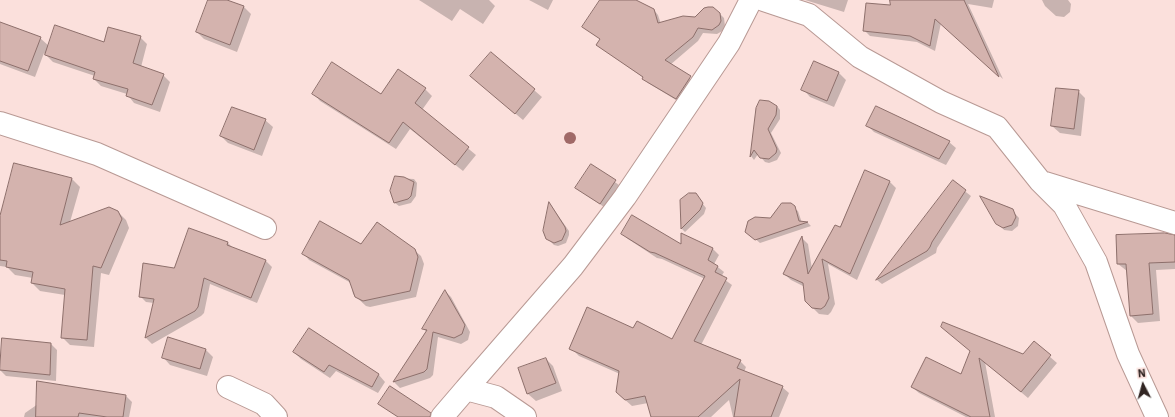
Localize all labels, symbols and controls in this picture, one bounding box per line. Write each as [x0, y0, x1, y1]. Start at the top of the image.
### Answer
north arrow [1123, 365, 1163, 405]
text: N [1137, 366, 1146, 380]

